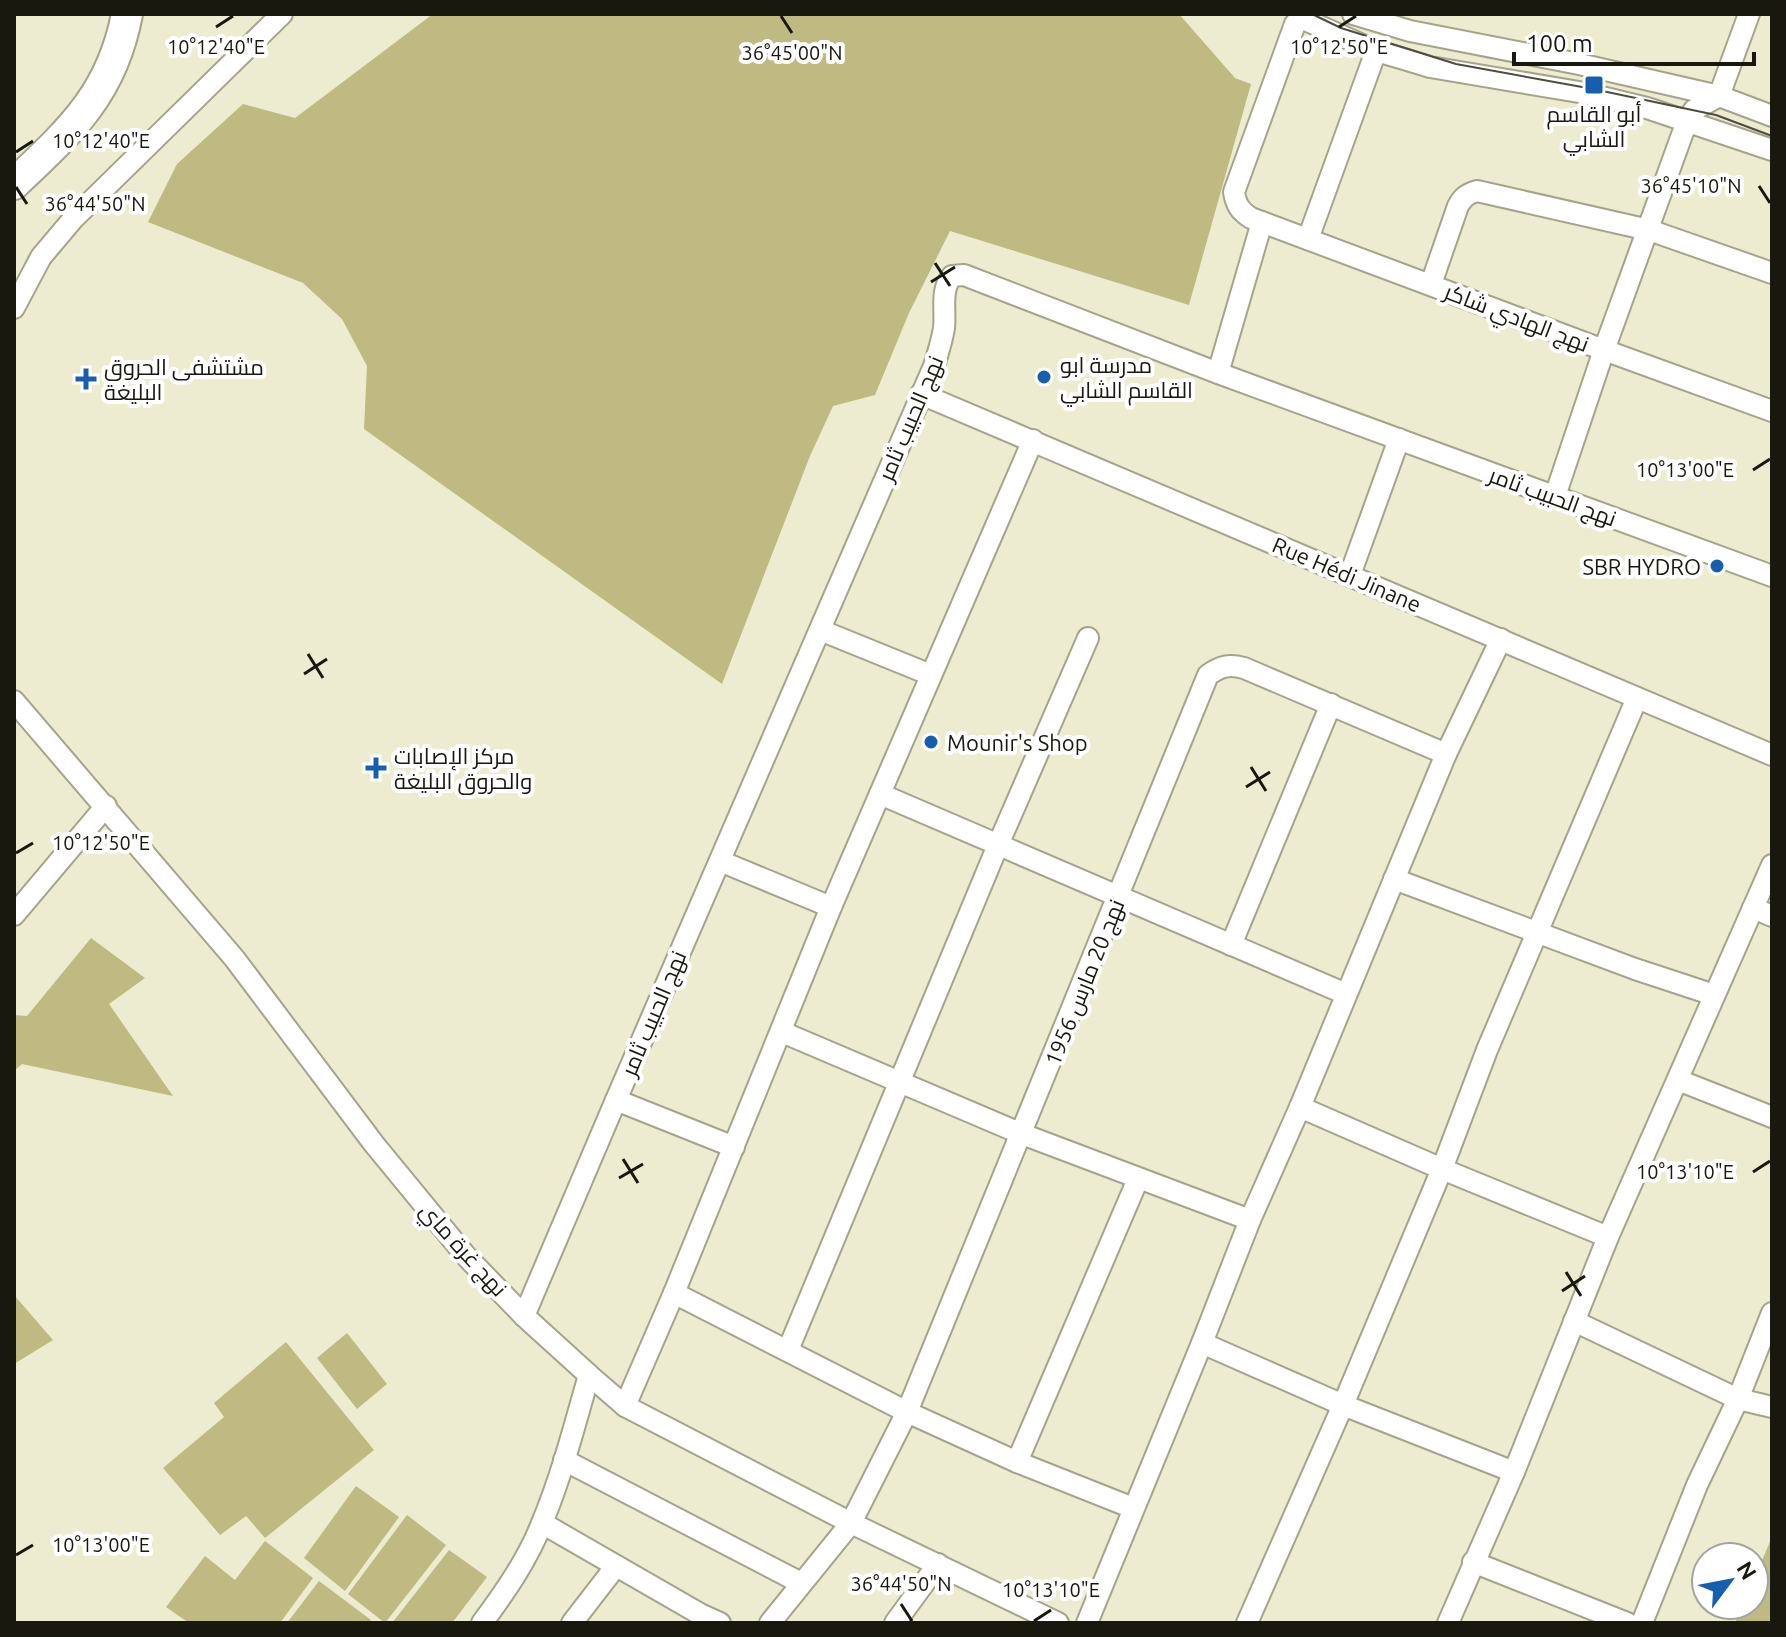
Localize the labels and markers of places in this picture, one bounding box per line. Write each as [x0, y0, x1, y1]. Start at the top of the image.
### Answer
marker: أبو القاسم الشابي [1583, 74, 1605, 96]
place label: أبو القاسم الشابي [1547, 101, 1641, 156]
place label: مدرسة ابو القاسم الشابي [1060, 352, 1193, 407]
place label: مشتشفى الحروق البليغة [104, 354, 264, 404]
marker: مشتشفى الحروق البليغة [75, 368, 97, 390]
marker: مدرسة ابو القاسم الشابي [1035, 368, 1053, 386]
place label: SBR HYDRO [1582, 554, 1701, 579]
marker: SBR HYDRO [1708, 557, 1726, 575]
place label: Mounir's Shop [947, 730, 1088, 755]
marker: Mounir's Shop [922, 733, 940, 751]
place label: مركز الإصابات والحروق البليغة [394, 743, 532, 795]
marker: مركز الإصابات والحروق البليغة [365, 757, 387, 779]

